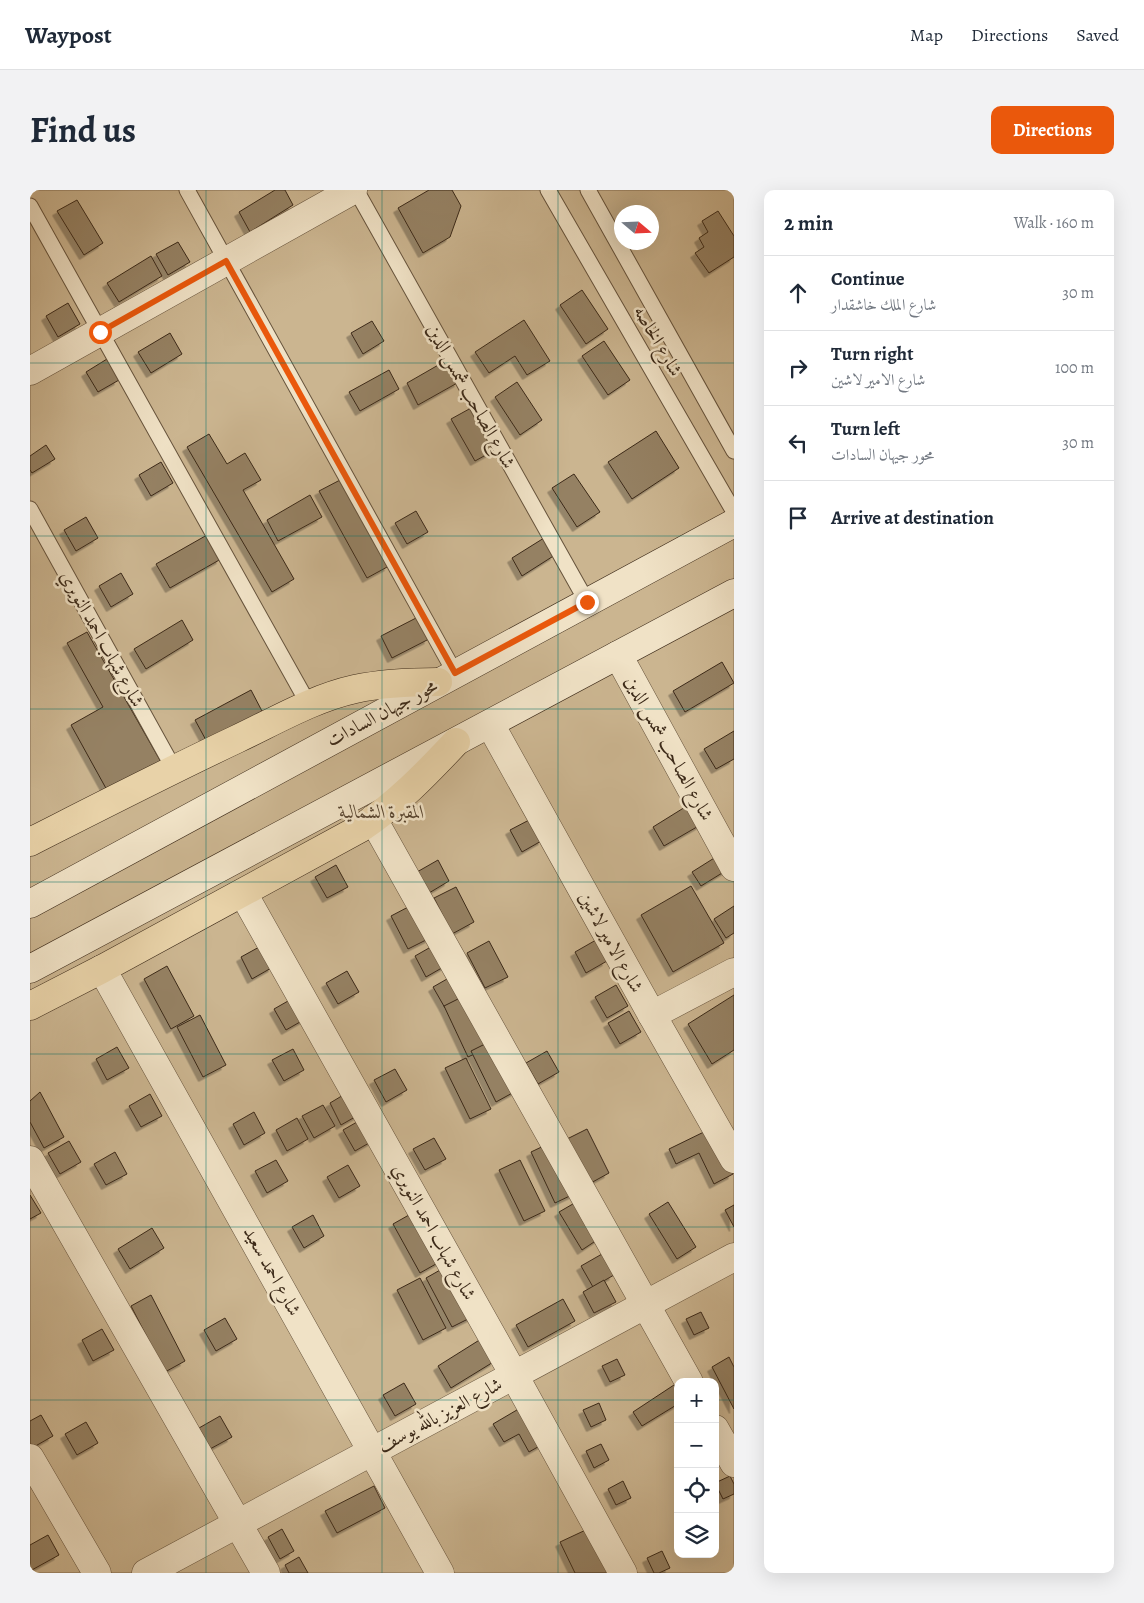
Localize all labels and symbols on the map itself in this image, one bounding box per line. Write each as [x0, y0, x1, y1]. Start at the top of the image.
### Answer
north arrow [614, 205, 659, 250]
street label: شارع الخاصه [626, 301, 689, 382]
street label: شارع الصاحب شمس الدين [419, 319, 522, 474]
route start [89, 321, 112, 344]
street label: شارع شهاب احمد النويري [52, 566, 150, 713]
route end [576, 591, 599, 614]
street label: شارع الصاحب شمس الدين [617, 671, 720, 826]
street label: محور جيهان السادات [322, 673, 443, 753]
park label: المقبرة الشمالية [337, 799, 425, 825]
street label: شارع الامير لاشين [571, 887, 650, 998]
street label: شارع شهاب احمد النويري [384, 1159, 482, 1306]
street label: شارع احمد سعيد [235, 1221, 307, 1321]
street label: شارع العزيز بالله يوسف [372, 1369, 508, 1461]

